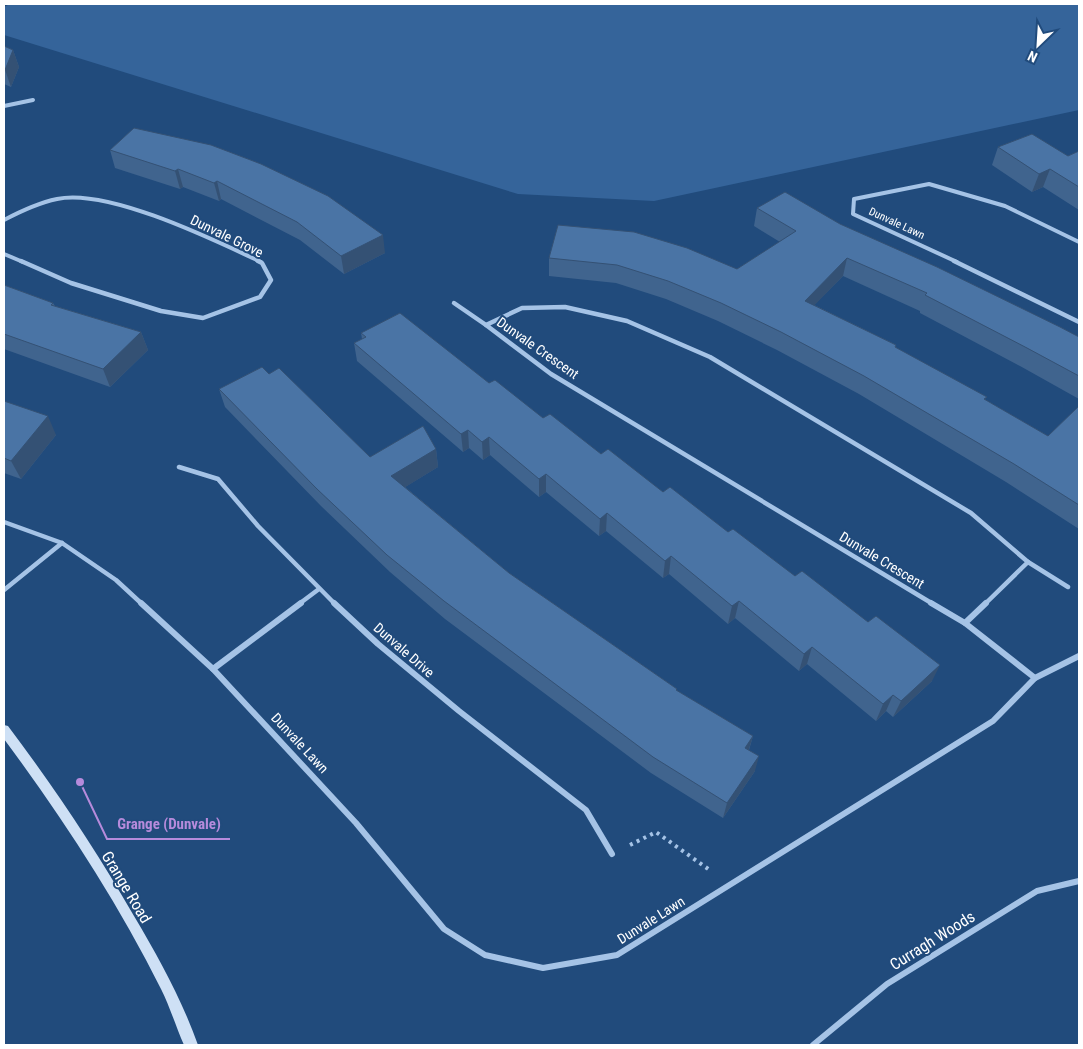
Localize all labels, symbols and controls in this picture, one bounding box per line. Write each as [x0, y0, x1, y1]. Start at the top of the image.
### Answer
north arrow [1013, 20, 1063, 70]
text: N [1025, 48, 1040, 66]
street label: Dunvale Lawn [867, 205, 927, 242]
street label: Dunvale Grove [188, 212, 266, 261]
street label: Dunvale Crescent [494, 314, 582, 382]
street label: Dunvale Crescent [837, 528, 927, 592]
street label: Dunvale Drive [370, 619, 438, 681]
street label: Dunvale Lawn [268, 710, 332, 776]
callout: Grange (Dunvale) [107, 809, 230, 839]
text: Grange (Dunvale) [117, 815, 221, 833]
street label: Grange Road [98, 848, 155, 927]
street label: Dunvale Lawn [614, 893, 688, 947]
street label: Curragh Woods [886, 907, 978, 974]

